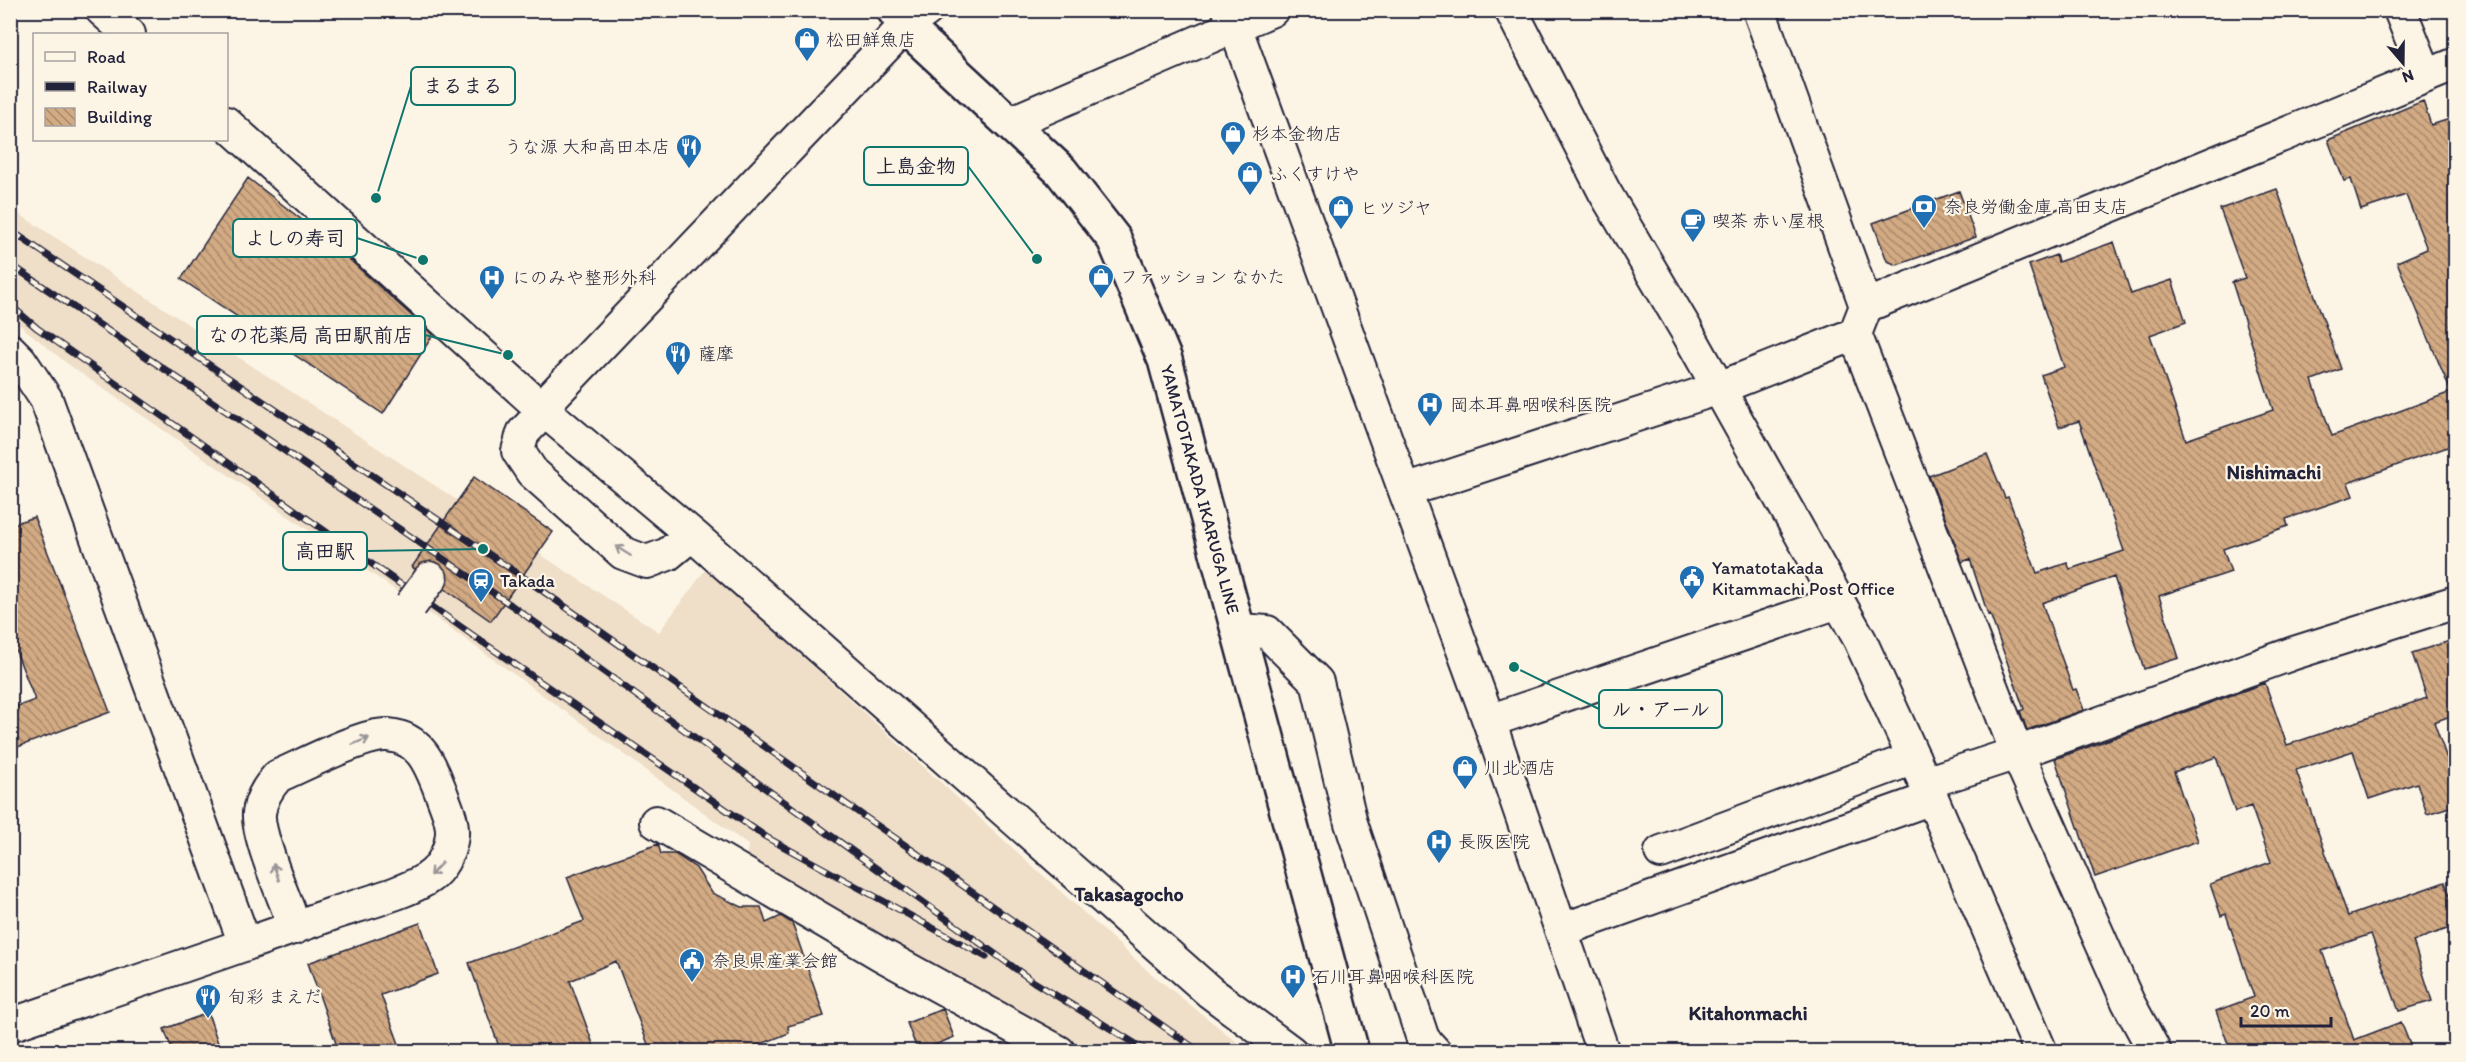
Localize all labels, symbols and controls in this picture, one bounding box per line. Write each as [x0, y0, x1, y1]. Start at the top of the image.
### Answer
shop icon: 松田鮮魚店 [792, 25, 822, 63]
place label: 松田鮮魚店 [826, 29, 916, 51]
legend [33, 33, 228, 141]
north arrow [2373, 33, 2433, 93]
text: Road [87, 46, 126, 68]
text: N [2400, 66, 2416, 87]
callout: まるまる [411, 67, 515, 105]
text: まるまる [423, 74, 503, 98]
text: Railway [87, 76, 148, 98]
text: Building [87, 106, 153, 128]
shop icon: 杉本金物店 [1218, 119, 1248, 157]
place label: 杉本金物店 [1252, 123, 1342, 145]
restaurant icon: うな源 大和高田本店 [674, 132, 704, 170]
place label: うな源 大和高田本店 [504, 136, 670, 158]
callout: 上島金物 [864, 147, 968, 185]
text: 上島金物 [876, 154, 956, 178]
shop icon: ふくすけや [1235, 159, 1265, 197]
place label: ふくすけや [1270, 163, 1360, 185]
bank icon: 奈良労働金庫 高田支店 [1909, 192, 1939, 230]
shop icon: ヒツジヤ [1326, 193, 1356, 231]
place label: 奈良労働金庫 高田支店 [1944, 196, 2128, 218]
place label: ヒツジヤ [1360, 197, 1432, 219]
cafe icon: 喫茶 赤い屋根 [1678, 206, 1708, 244]
place label: 喫茶 赤い屋根 [1712, 210, 1825, 232]
callout: よしの寿司 [233, 219, 357, 257]
text: よしの寿司 [245, 226, 345, 250]
shop icon: ファッション なかた [1086, 262, 1116, 300]
hospital icon: にのみや整形外科 [477, 263, 507, 301]
place label: ファッション なかた [1120, 266, 1285, 288]
place label: にのみや整形外科 [512, 267, 656, 289]
callout: なの花薬局 高田駅前店 [197, 316, 425, 354]
text: なの花薬局 高田駅前店 [209, 323, 413, 347]
restaurant icon: 薩摩 [663, 339, 693, 377]
place label: 薩摩 [698, 343, 734, 365]
street label: YAMATOTAKADA IKARUGA LINE [1156, 362, 1244, 617]
hospital icon: 岡本耳鼻咽喉科医院 [1415, 390, 1445, 428]
place label: 岡本耳鼻咽喉科医院 [1450, 394, 1612, 416]
district label: Nishimachi [2227, 460, 2321, 484]
callout: 高田駅 [283, 532, 367, 570]
text: 高田駅 [295, 539, 355, 563]
one-way arrow [615, 544, 632, 556]
place label: Yamatotakada Kitammachi Post Office [1712, 557, 1895, 600]
public building icon: Yamatotakada Kitammachi Post Office [1677, 563, 1707, 601]
station icon: Takada [466, 566, 496, 604]
place label: Takada [500, 570, 555, 592]
callout: ル・アール [1599, 690, 1722, 728]
text: ル・アール [1612, 697, 1710, 721]
one-way arrow [352, 735, 370, 746]
shop icon: 川北酒店 [1450, 753, 1480, 791]
place label: 川北酒店 [1484, 757, 1556, 779]
hospital icon: 長阪医院 [1424, 827, 1454, 865]
place label: 長阪医院 [1458, 831, 1530, 853]
one-way arrow [429, 862, 443, 877]
one-way arrow [269, 864, 280, 882]
district label: Takasagocho [1073, 882, 1184, 907]
public building icon: 奈良県産業会館 [677, 946, 707, 984]
place label: 奈良県産業会館 [712, 950, 838, 972]
hospital icon: 石川耳鼻咽喉科医院 [1278, 962, 1308, 1000]
place label: 石川耳鼻咽喉科医院 [1312, 966, 1474, 988]
restaurant icon: 旬彩 まえだ [193, 982, 223, 1020]
place label: 旬彩 まえだ [228, 986, 322, 1008]
scale bar [2241, 990, 2331, 1028]
text: 20 m [2250, 1000, 2290, 1022]
district label: Kitahonmachi [1688, 1001, 1808, 1025]

